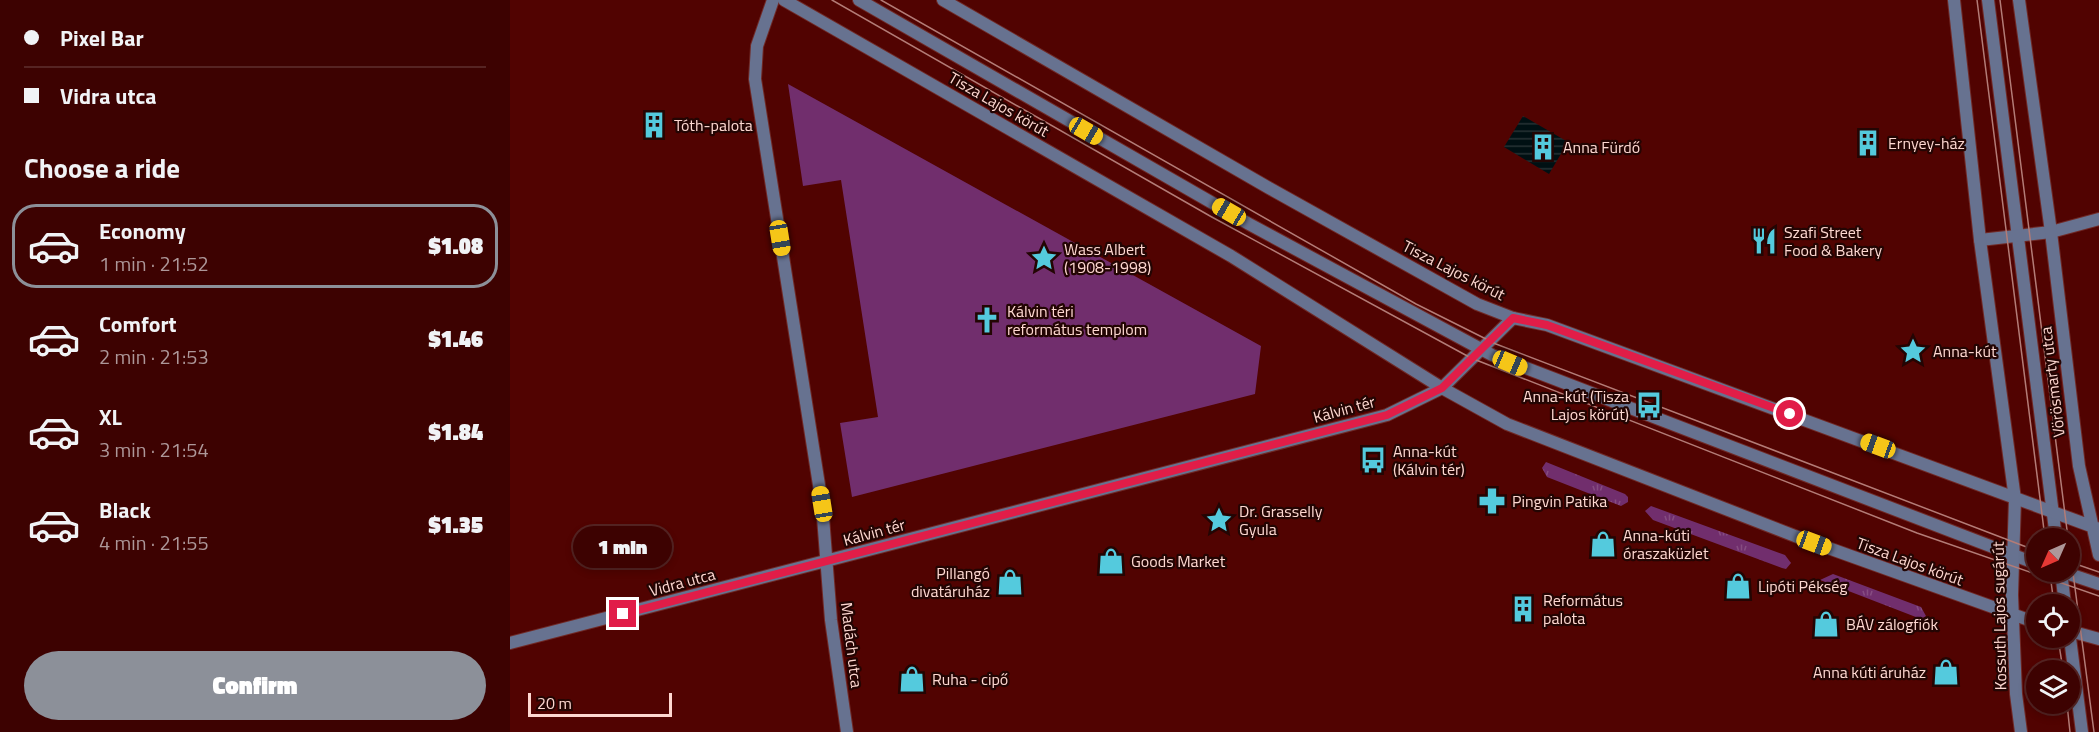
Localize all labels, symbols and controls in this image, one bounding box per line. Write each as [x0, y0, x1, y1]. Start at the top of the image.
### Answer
text: Pixel Bar [60, 21, 144, 55]
street label: Tisza Lajos körút [944, 66, 1054, 143]
text: Vidra utca [60, 79, 157, 113]
building icon: Tóth-palota [639, 110, 669, 140]
place label: Tóth-palota [674, 113, 753, 137]
car [1066, 114, 1106, 148]
building icon: Ernyey-ház [1853, 128, 1883, 158]
place label: Ernyey-ház [1888, 131, 1965, 155]
building icon: Anna Fürdő [1528, 132, 1558, 162]
place label: Anna Fürdő [1563, 135, 1640, 159]
text: Choose a ride [24, 147, 180, 188]
car [1209, 195, 1249, 229]
text: Economy [99, 214, 186, 248]
icon: car [27, 219, 81, 273]
car [768, 219, 792, 257]
place label: Szafi Street Food & Bakery [1784, 220, 1882, 262]
restaurant icon: Szafi Street Food & Bakery [1749, 226, 1779, 256]
text: $1.08 [428, 229, 483, 263]
street label: Tisza Lajos körút [1399, 234, 1510, 306]
place label: Wass Albert (1908-1998) [1064, 237, 1151, 279]
place icon: Wass Albert (1908-1998) [1029, 243, 1059, 273]
text: 1 min · 21:52 [99, 248, 209, 279]
place label: Kálvin téri református templom [1007, 299, 1147, 341]
church icon: Kálvin téri református templom [972, 305, 1002, 335]
text: Comfort [99, 307, 177, 341]
icon: car [27, 312, 81, 366]
text: $1.46 [428, 322, 483, 356]
street label: Vörösmarty utca [2033, 325, 2071, 439]
place icon: Anna-kút [1898, 336, 1928, 366]
place label: Anna-kút [1933, 339, 1997, 363]
text: 2 min · 21:53 [99, 341, 209, 372]
car [1490, 348, 1530, 378]
place label: Anna-kút (Tisza Lajos körút) [1523, 384, 1629, 426]
street label: Kálvin tér [1310, 389, 1378, 429]
bus stop icon: Anna-kút (Tisza Lajos körút) [1634, 390, 1664, 420]
text: XL [99, 400, 122, 434]
route start [1776, 400, 1803, 427]
icon: car [27, 405, 81, 459]
text: $1.84 [428, 415, 483, 449]
car [1858, 431, 1898, 461]
text: 3 min · 21:54 [99, 434, 209, 465]
place label: Anna-kút (Kálvin tér) [1393, 439, 1465, 481]
bus stop icon: Anna-kút (Kálvin tér) [1358, 445, 1388, 475]
car [810, 485, 834, 523]
pharmacy icon: Pingvin Patika [1477, 486, 1507, 516]
place label: Pingvin Patika [1512, 489, 1607, 513]
text: Black [99, 493, 151, 527]
icon: car [27, 498, 81, 552]
place label: Dr. Grasselly Gyula [1239, 499, 1323, 541]
place icon: Dr. Grasselly Gyula [1204, 505, 1234, 535]
text: $1.35 [428, 508, 483, 542]
street label: Kálvin tér [840, 512, 908, 552]
place label: Anna-kúti óraszaküzlet [1623, 523, 1709, 565]
text: 4 min · 21:55 [99, 527, 209, 558]
callout: 1 min [573, 527, 672, 569]
car [1794, 528, 1834, 558]
north arrow [2026, 528, 2080, 582]
map controls [2026, 528, 2080, 714]
shop icon: Anna-kúti óraszaküzlet [1588, 529, 1618, 559]
text: 1 min [598, 531, 647, 562]
street label: Tisza Lajos körút [1853, 531, 1967, 592]
street label: Kossuth Lajos sugárút [1986, 541, 2012, 691]
shop icon: Goods Market [1096, 546, 1126, 576]
place label: Goods Market [1131, 549, 1226, 573]
place label: Pillangó divatáruház [911, 561, 990, 603]
street label: Vidra utca [646, 562, 718, 602]
shop icon: Pillangó divatáruház [995, 567, 1025, 597]
shop icon: Lipóti Pékség [1723, 571, 1753, 601]
place label: Lipóti Pékség [1758, 574, 1848, 598]
place label: Református palota [1543, 588, 1623, 630]
building icon: Református palota [1508, 594, 1538, 624]
button: locate [2026, 594, 2080, 648]
route end [609, 600, 636, 627]
street label: Madách utca [835, 601, 869, 689]
shop icon: BÁV zálogfiók [1811, 609, 1841, 639]
place label: BÁV zálogfiók [1846, 612, 1939, 636]
button: Confirm [24, 651, 486, 720]
shop icon: Anna kúti áruház [1931, 657, 1961, 687]
place label: Anna kúti áruház [1813, 660, 1926, 684]
button: layers [2026, 660, 2080, 714]
shop icon: Ruha - cipő [897, 664, 927, 694]
place label: Ruha - cipő [932, 667, 1008, 691]
scale bar [528, 690, 672, 718]
text: 20 m [537, 691, 572, 715]

